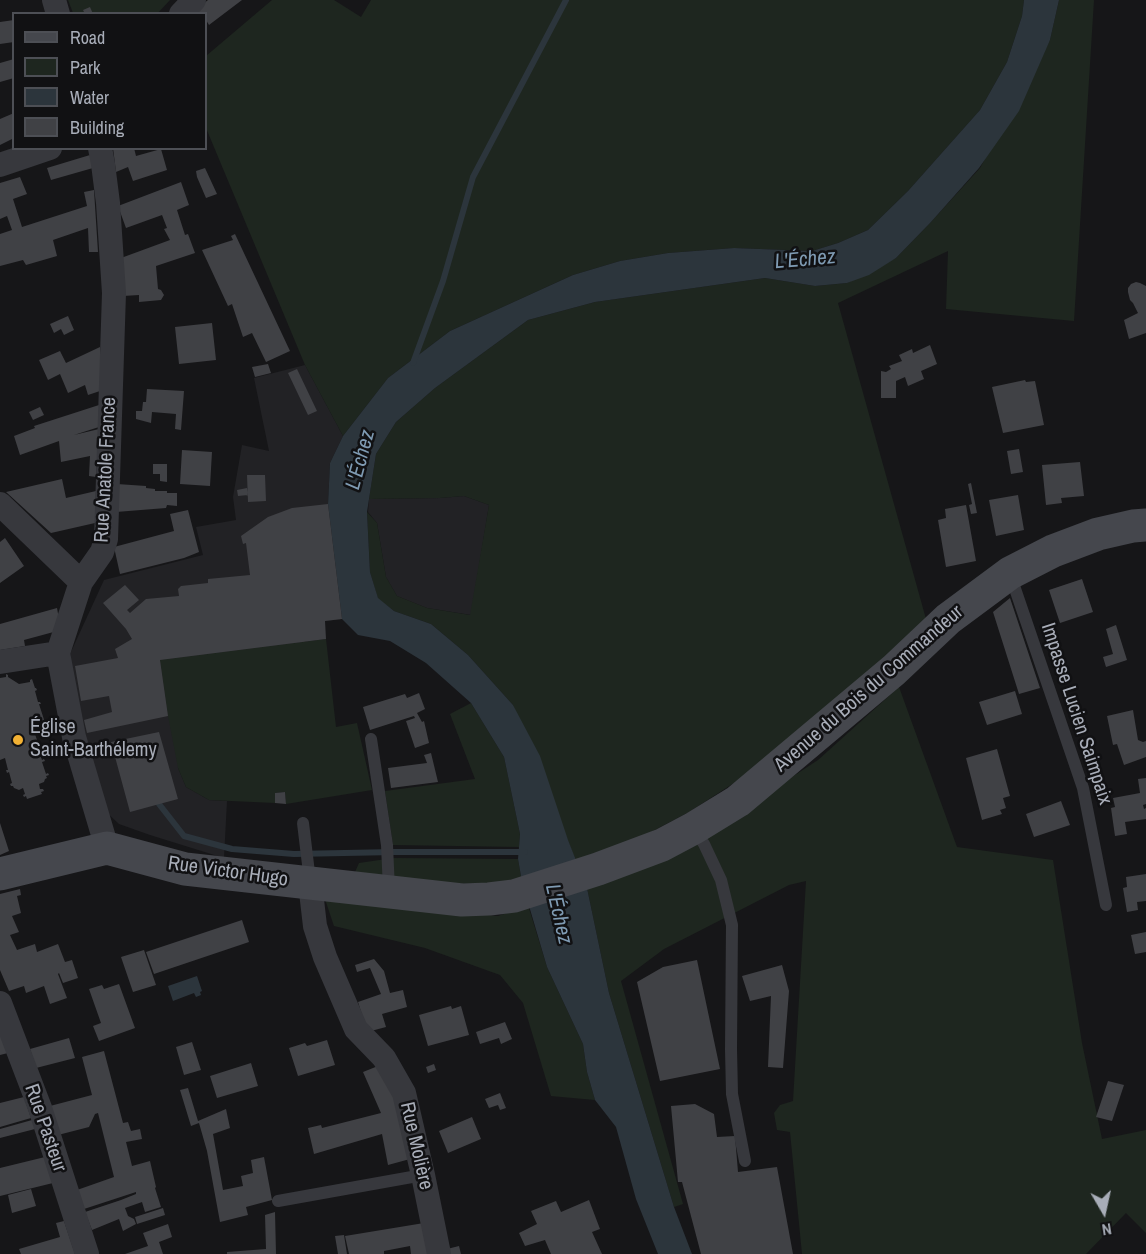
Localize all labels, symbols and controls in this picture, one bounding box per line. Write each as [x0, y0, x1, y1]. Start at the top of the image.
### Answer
legend [12, 12, 207, 150]
text: Road [70, 25, 105, 50]
text: Park [70, 55, 100, 80]
text: Water [70, 85, 109, 110]
text: Building [70, 115, 124, 140]
water label: L'Échez [774, 245, 836, 275]
street label: Rue Anatole France [90, 397, 122, 543]
water label: L'Échez [341, 427, 381, 493]
street label: Avenue du Bois du Commandeur [770, 600, 968, 778]
street label: Impasse Lucien Saimpaix [1035, 620, 1117, 808]
place label: Église Saint-Barthélemy [30, 716, 157, 763]
marker: Église Saint-Barthélemy [11, 733, 25, 747]
street label: Rue Victor Hugo [166, 852, 290, 892]
water label: L'Échez [539, 882, 577, 946]
street label: Rue Pasteur [19, 1081, 71, 1175]
street label: Rue Molière [394, 1100, 438, 1192]
north arrow [1074, 1182, 1134, 1242]
text: N [1100, 1218, 1113, 1241]

